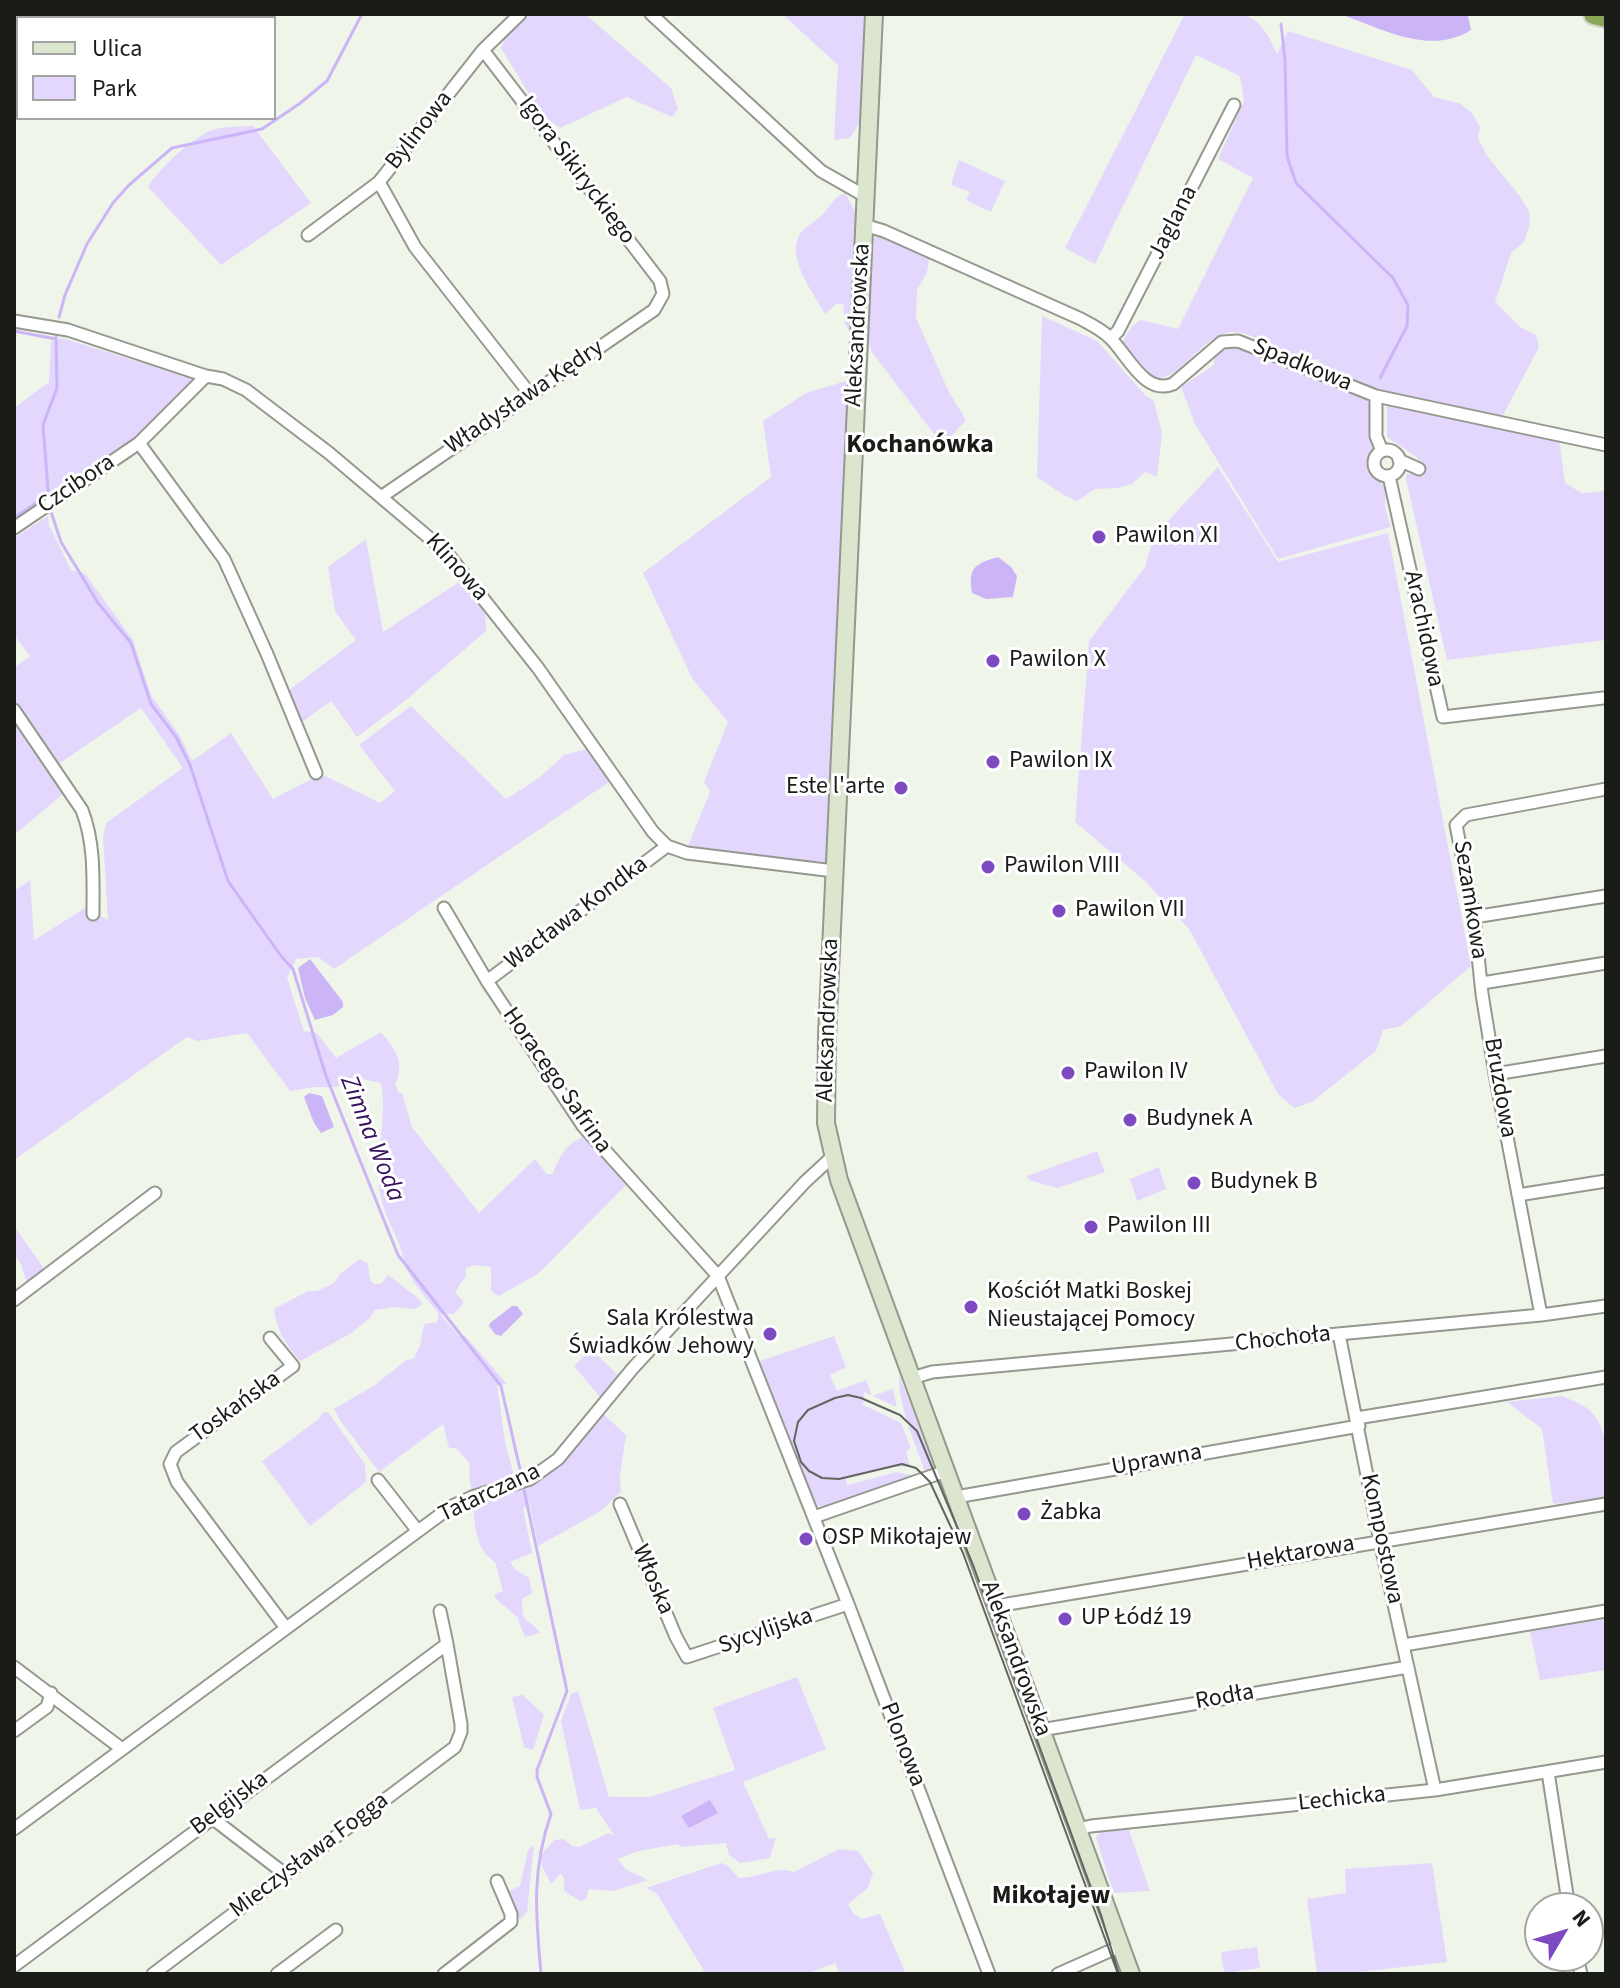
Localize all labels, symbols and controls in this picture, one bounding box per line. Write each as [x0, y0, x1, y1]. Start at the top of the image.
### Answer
legend [16, 16, 276, 120]
text: Ulica [92, 31, 142, 66]
text: Park [92, 71, 137, 106]
street label: Bylinowa [380, 86, 460, 176]
street label: Igora Sikiryckiego [511, 91, 641, 251]
street label: Jaglana [1143, 181, 1205, 265]
street label: Aleksandrowska [840, 243, 878, 407]
street label: Spadkowa [1248, 333, 1356, 399]
street label: Władysława Kędry [440, 334, 610, 462]
district label: Kochanówka [846, 430, 994, 462]
street label: Czcibora [33, 449, 121, 521]
place label: Pawilon XI [1115, 523, 1218, 551]
street label: Klinowa [418, 528, 494, 608]
marker: Pawilon XI [1090, 528, 1108, 546]
street label: Arachidowa [1397, 568, 1449, 690]
place label: Pawilon X [1009, 647, 1106, 675]
marker: Pawilon X [984, 652, 1002, 670]
place label: Pawilon IX [1009, 748, 1112, 776]
marker: Pawilon IX [984, 753, 1002, 771]
place label: Este l'arte [786, 774, 885, 802]
marker: Este l'arte [892, 779, 910, 797]
street label: Sezamkowa [1445, 839, 1493, 961]
street label: Wacława Kondka [500, 851, 654, 977]
place label: Pawilon VIII [1004, 853, 1120, 881]
marker: Pawilon VIII [979, 858, 997, 876]
place label: Pawilon VII [1075, 897, 1185, 925]
marker: Pawilon VII [1050, 902, 1068, 920]
street label: Aleksandrowska [812, 938, 846, 1102]
street label: Horacego Safrina [495, 1002, 617, 1160]
street label: Bruzdowa [1476, 1036, 1522, 1140]
place label: Pawilon IV [1084, 1059, 1188, 1087]
marker: Pawilon IV [1059, 1064, 1077, 1082]
water label: Zimna Woda [331, 1071, 411, 1207]
place label: Budynek A [1146, 1106, 1252, 1134]
marker: Budynek A [1121, 1111, 1139, 1129]
place label: Budynek B [1210, 1169, 1318, 1197]
marker: Budynek B [1185, 1174, 1203, 1192]
place label: Pawilon III [1107, 1213, 1211, 1241]
marker: Pawilon III [1082, 1218, 1100, 1236]
place label: Kościół Matki Boskej Nieustającej Pomocy [987, 1279, 1195, 1335]
marker: Kościół Matki Boskej Nieustającej Pomocy [962, 1298, 980, 1316]
place label: Sala Królestwa Świadków Jehowy [568, 1306, 754, 1362]
street label: Chochoła [1234, 1321, 1332, 1359]
marker: Sala Królestwa Świadków Jehowy [761, 1325, 779, 1343]
street label: Toskańska [185, 1366, 287, 1450]
street label: Uprawna [1110, 1439, 1204, 1483]
street label: Tatarczana [435, 1458, 545, 1530]
street label: Kompostowa [1353, 1471, 1409, 1607]
place label: Żabka [1040, 1500, 1102, 1528]
marker: Żabka [1015, 1505, 1033, 1523]
place label: OSP Mikołajew [822, 1525, 971, 1553]
marker: OSP Mikołajew [797, 1530, 815, 1548]
street label: Hektarowa [1245, 1530, 1357, 1578]
street label: Włoska [625, 1541, 679, 1619]
street label: Aleksandrowska [973, 1577, 1057, 1741]
street label: Sycylijska [715, 1602, 817, 1662]
place label: UP Łódź 19 [1081, 1605, 1192, 1633]
marker: UP Łódź 19 [1056, 1610, 1074, 1628]
street label: Rodła [1193, 1679, 1257, 1717]
street label: Plonowa [873, 1699, 931, 1791]
street label: Belgijska [185, 1765, 275, 1843]
street label: Lechicka [1297, 1781, 1387, 1819]
street label: Mieczysława Fogga [225, 1787, 395, 1925]
district label: Mikołajew [992, 1881, 1110, 1913]
north arrow [1524, 1892, 1604, 1972]
text: N [1564, 1903, 1598, 1934]

